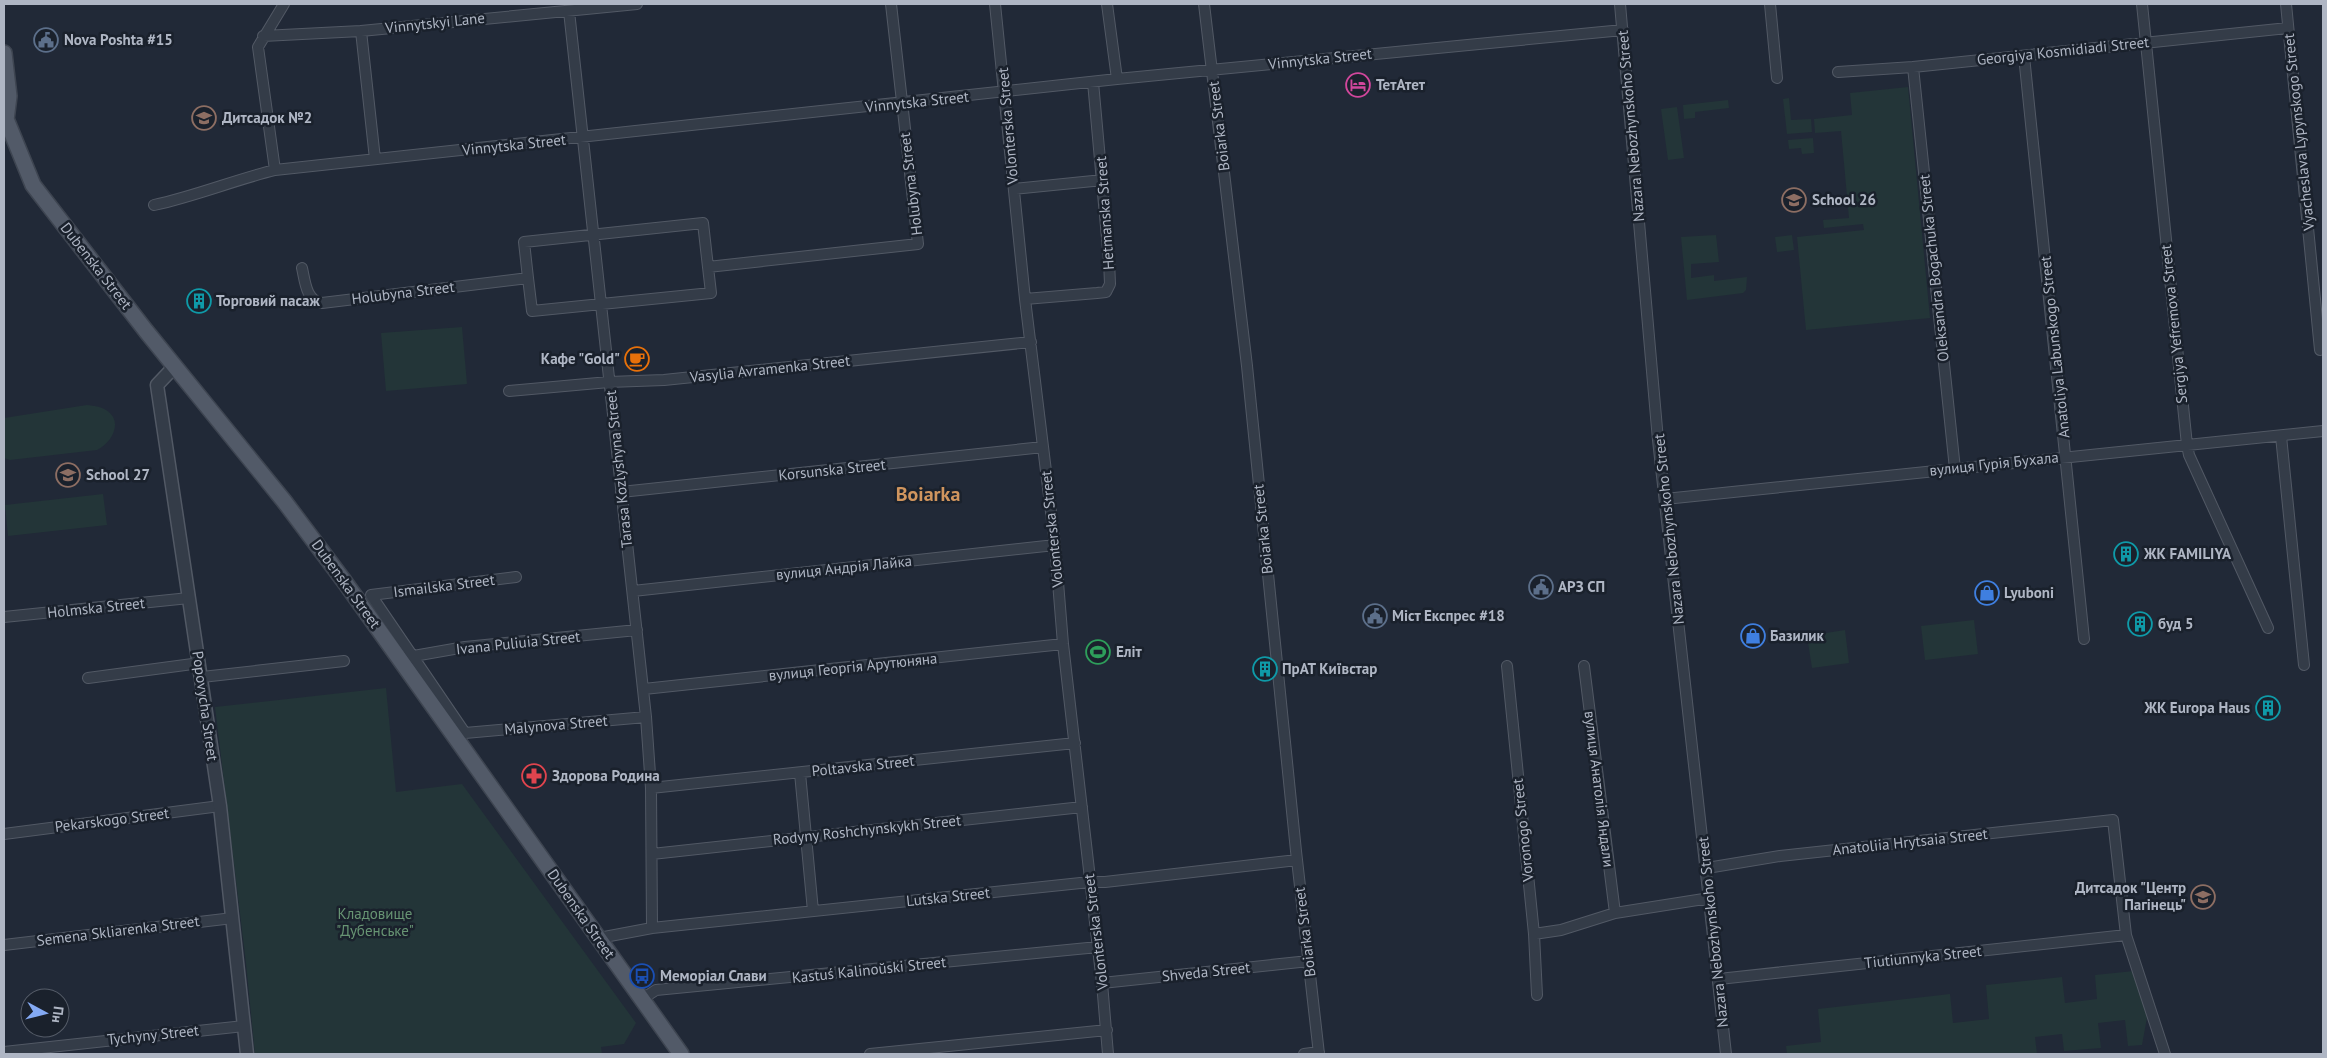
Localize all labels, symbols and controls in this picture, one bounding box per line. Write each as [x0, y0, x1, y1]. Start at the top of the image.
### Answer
street label: Vinnytskyi Lane [383, 8, 486, 37]
public building icon: Nova Poshta #15 [33, 27, 59, 53]
place label: Nova Poshta #15 [64, 30, 173, 49]
street label: Nazara Nebozhynskoho Street [1613, 30, 1648, 222]
street label: Georgiya Kosmidiadi Street [1976, 32, 2150, 69]
street label: Vyacheslava Lypynskogo Street [2279, 33, 2318, 233]
street label: Vinnytska Street [1266, 44, 1373, 74]
street label: Volonterska Street [993, 67, 1022, 186]
hotel icon: ТетАтет [1345, 72, 1371, 98]
place label: ТетАтет [1376, 75, 1426, 94]
street label: Boiarka Street [1204, 80, 1233, 172]
street label: Vinnytska Street [863, 87, 970, 117]
school or university icon: Дитсадок №2 [191, 105, 217, 131]
place label: Дитсадок №2 [222, 108, 312, 127]
street label: Vinnytska Street [460, 130, 567, 160]
street label: Holubyna Street [895, 132, 926, 237]
street label: Hetmanska Street [1091, 156, 1118, 270]
street label: Oleksandra Bogachuka Street [1914, 173, 1953, 363]
school or university icon: School 26 [1781, 187, 1807, 213]
place label: School 26 [1812, 190, 1876, 209]
street label: Dubenska Street [57, 218, 136, 313]
street label: Sergiya Yefremova Street [2156, 243, 2191, 405]
street label: Anatoliya Labunskogo Street [2035, 255, 2074, 439]
street label: Holubyna Street [350, 277, 455, 308]
building icon: Торговий пасаж [186, 288, 212, 314]
place label: Торговий пасаж [216, 291, 320, 310]
cafe icon: Кафе "Gold" [624, 346, 650, 372]
place label: Кафе "Gold" [541, 349, 620, 368]
street label: Vasylia Avramenka Street [688, 351, 851, 386]
street label: Tarasa Kozlyshyna Street [601, 389, 636, 549]
street label: Nazara Nebozhynskoho Street [1649, 433, 1688, 625]
street label: вулиця Гурія Бухала [1928, 447, 2060, 480]
street label: Korsunska Street [778, 454, 886, 485]
school or university icon: School 27 [55, 462, 81, 488]
place label: School 27 [86, 465, 150, 484]
street label: Volonterska Street [1036, 470, 1067, 589]
district label: Boiarka [896, 481, 960, 507]
street label: Boiarka Street [1248, 483, 1277, 575]
street label: Dubenska Street [308, 536, 385, 632]
building icon: ЖК FAMILIYA [2113, 541, 2139, 567]
place label: ЖК FAMILIYA [2143, 544, 2232, 563]
street label: вулиця Андрія Лайка [775, 551, 913, 584]
street label: Ismailska Street [392, 570, 496, 601]
public building icon: АРЗ СП [1528, 574, 1554, 600]
place label: АРЗ СП [1558, 577, 1605, 596]
shop icon: Lyuboni [1974, 580, 2000, 606]
place label: Lyuboni [2004, 583, 2054, 602]
street label: Holmska Street [46, 593, 146, 622]
public building icon: Міст Експрес #18 [1362, 603, 1388, 629]
place label: Міст Експрес #18 [1392, 606, 1505, 625]
building icon: буд 5 [2127, 611, 2153, 637]
place label: буд 5 [2158, 614, 2194, 633]
shop icon: Базилик [1740, 623, 1766, 649]
place label: Базилик [1770, 626, 1825, 645]
street label: Ivana Puliuia Street [455, 627, 581, 658]
sports icon: Еліт [1085, 639, 1111, 665]
place label: Еліт [1116, 642, 1143, 661]
street label: вулиця Георгія Арутюняна [768, 648, 938, 685]
street label: Popovycha Street [188, 650, 223, 762]
building icon: ПрАТ Київстар [1252, 656, 1278, 682]
place label: ПрАТ Київстар [1282, 659, 1377, 678]
building icon: ЖК Europa Haus [2255, 695, 2281, 721]
place label: ЖК Europa Haus [2143, 698, 2250, 717]
street label: вулиця Анатолія Яндали [1580, 710, 1619, 868]
street label: Malynova Street [503, 711, 608, 738]
street label: Poltavska Street [811, 751, 915, 780]
pharmacy icon: Здорова Родина [521, 763, 547, 789]
place label: Здорова Родина [552, 766, 660, 785]
street label: Voronogo Street [1508, 778, 1537, 884]
street label: Pekarskogo Street [54, 803, 170, 836]
street label: Rodyny Roshchynskykh Street [772, 810, 962, 849]
street label: Anatoliia Hrytsaia Street [1831, 824, 1989, 859]
street label: Nazara Nebozhynskoho Street [1693, 836, 1732, 1028]
street label: Dubenska Street [543, 865, 619, 962]
street label: Volonterska Street [1079, 873, 1112, 992]
place label: Дитсадок "Центр Пагінець" [2075, 878, 2186, 914]
street label: Lutska Street [905, 883, 991, 910]
school or university icon: Дитсадок "Центр Пагінець" [2190, 884, 2216, 910]
street label: Boiarka Street [1290, 886, 1319, 978]
park label: Кладовище "Дубенське" [336, 904, 414, 940]
street label: Semena Skliarenka Street [35, 911, 200, 950]
street label: Tiutiunnyka Street [1863, 941, 1983, 972]
street label: Kastuś Kalinoŭski Street [791, 952, 947, 987]
street label: Shveda Street [1161, 957, 1251, 986]
bus stop icon: Меморіал Слави [629, 963, 655, 989]
place label: Меморіал Слави [660, 966, 767, 985]
north arrow [20, 988, 70, 1038]
text: Пн [48, 1005, 68, 1024]
street label: Tychyny Street [106, 1020, 200, 1049]

